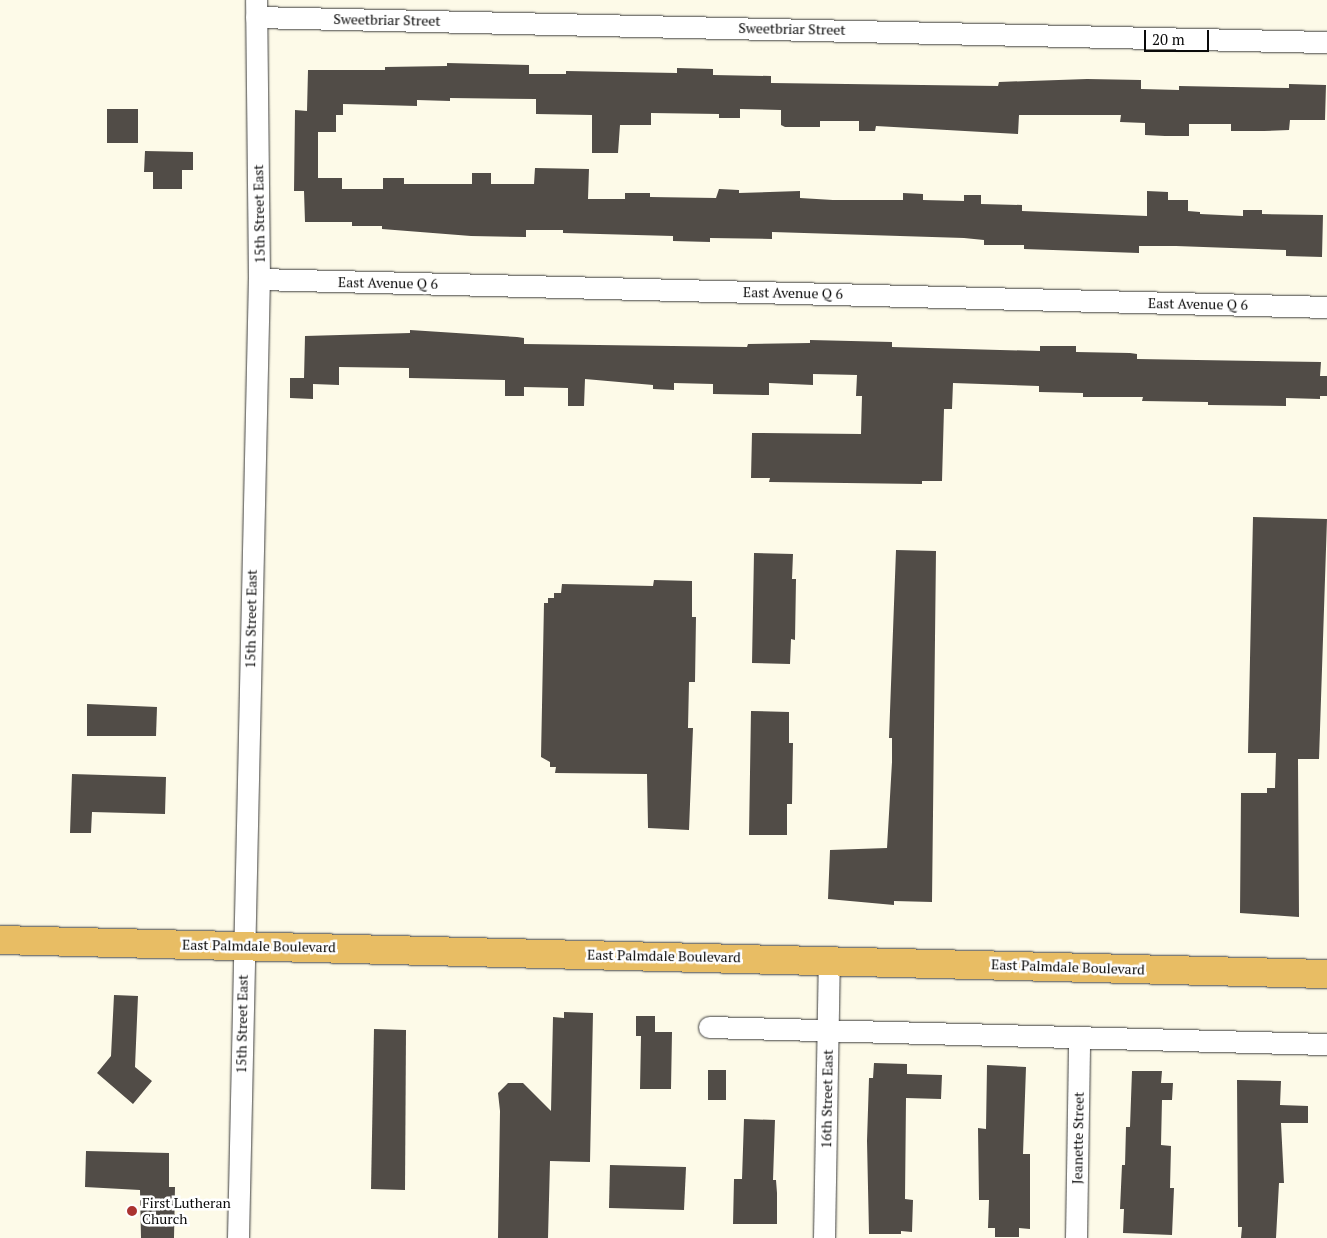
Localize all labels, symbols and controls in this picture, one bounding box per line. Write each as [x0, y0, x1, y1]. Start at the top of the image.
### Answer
street label: Sweetbriar Street [333, 11, 441, 29]
street label: Sweetbriar Street [738, 20, 846, 38]
scale bar [1147, 20, 1212, 52]
text: 20 m [1152, 29, 1185, 49]
street label: 15th Street East [250, 164, 268, 264]
street label: East Avenue Q 6 [338, 274, 438, 292]
street label: East Avenue Q 6 [743, 284, 843, 302]
street label: East Avenue Q 6 [1148, 295, 1248, 313]
street label: 15th Street East [242, 569, 260, 669]
street label: East Palmdale Boulevard [182, 936, 336, 956]
street label: East Palmdale Boulevard [587, 946, 741, 966]
street label: East Palmdale Boulevard [991, 956, 1145, 978]
street label: 15th Street East [233, 974, 251, 1074]
street label: 16th Street East [818, 1049, 836, 1149]
street label: Jeanette Street [1069, 1092, 1087, 1184]
place label: First Lutheran Church [142, 1195, 231, 1228]
marker: First Lutheran Church [126, 1205, 138, 1217]

